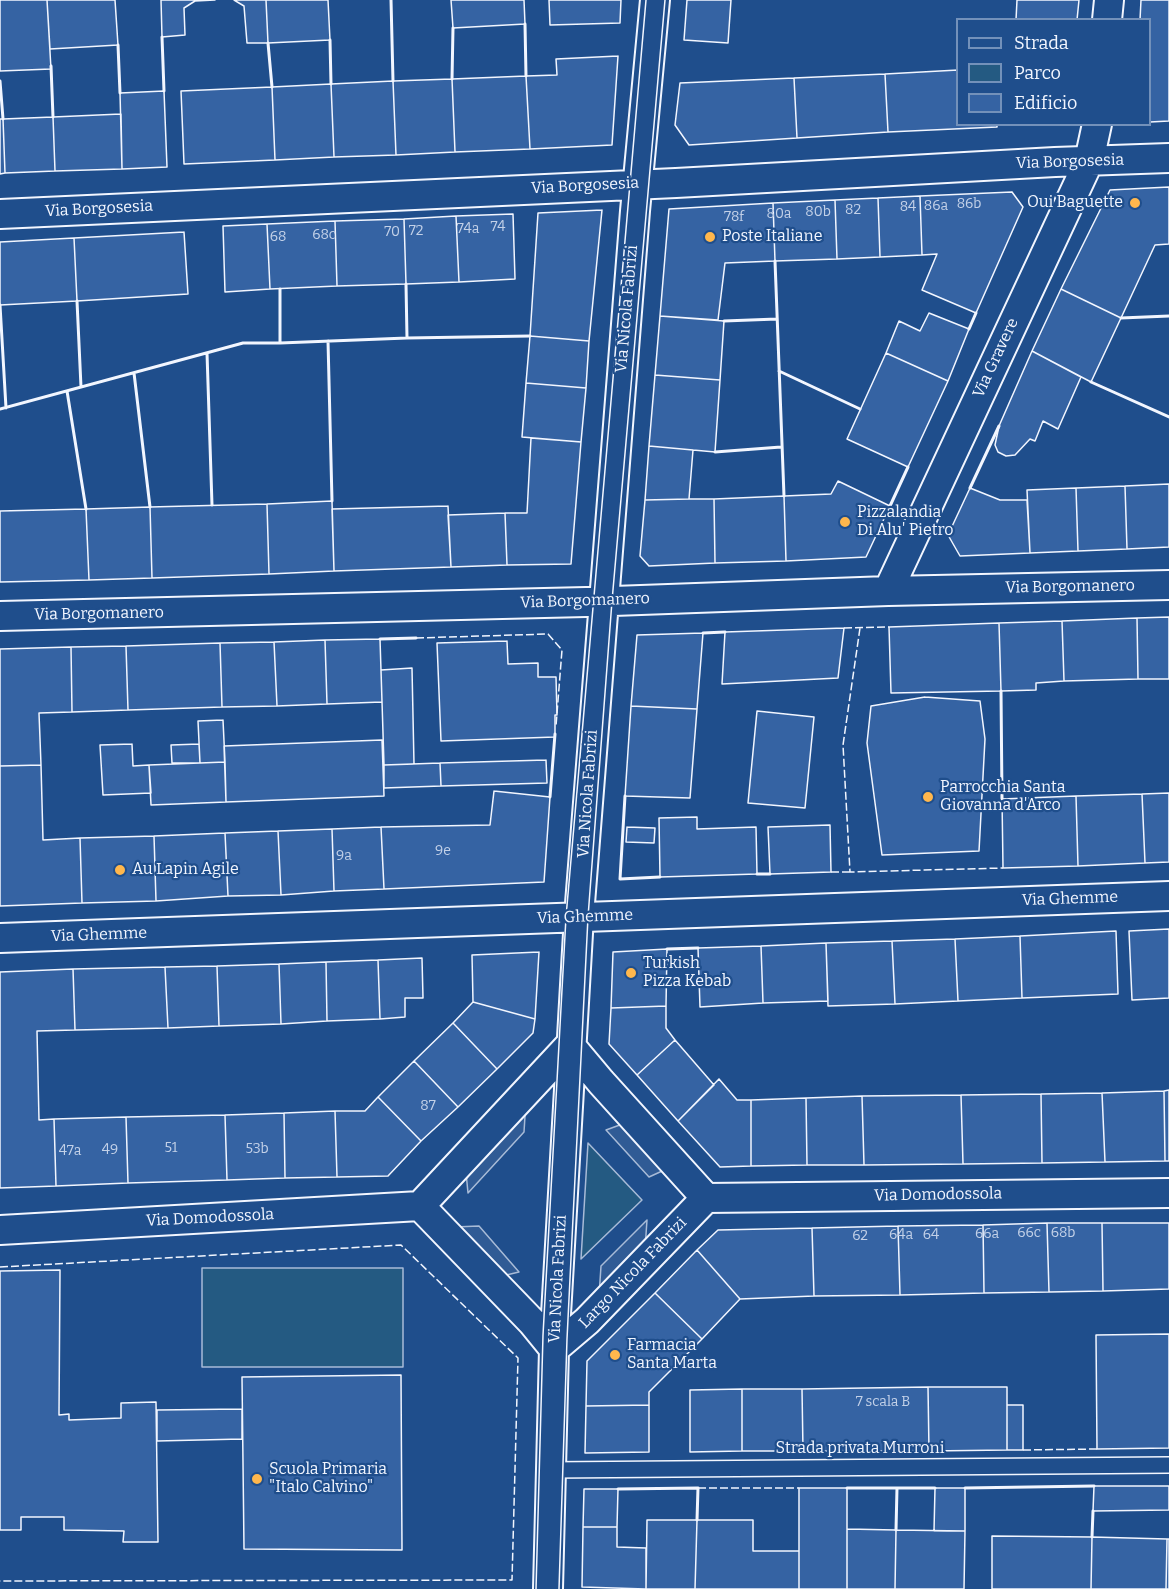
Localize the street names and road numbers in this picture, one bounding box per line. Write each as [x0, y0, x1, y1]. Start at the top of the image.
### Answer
street label: Via Borgosesia [1016, 151, 1124, 173]
street label: Via Borgosesia [530, 174, 640, 198]
street label: Via Borgosesia [44, 197, 154, 221]
street label: Via Nicola Fabrizi [612, 244, 642, 374]
street label: Via Gravere [969, 315, 1023, 401]
street label: Via Borgomanero [1005, 576, 1135, 598]
street label: Via Borgomanero [520, 589, 650, 613]
street label: Via Borgomanero [34, 603, 164, 625]
street label: Via Nicola Fabrizi [574, 729, 602, 859]
street label: Via Ghemme [1021, 888, 1119, 910]
street label: Via Ghemme [536, 906, 634, 928]
street label: Via Ghemme [50, 924, 148, 946]
street label: Via Domodossola [874, 1184, 1002, 1206]
street label: Via Domodossola [145, 1205, 275, 1231]
street label: Via Nicola Fabrizi [545, 1214, 571, 1344]
street label: Largo Nicola Fabrizi [575, 1214, 691, 1332]
street label: Strada privata Murroni [776, 1439, 944, 1459]

